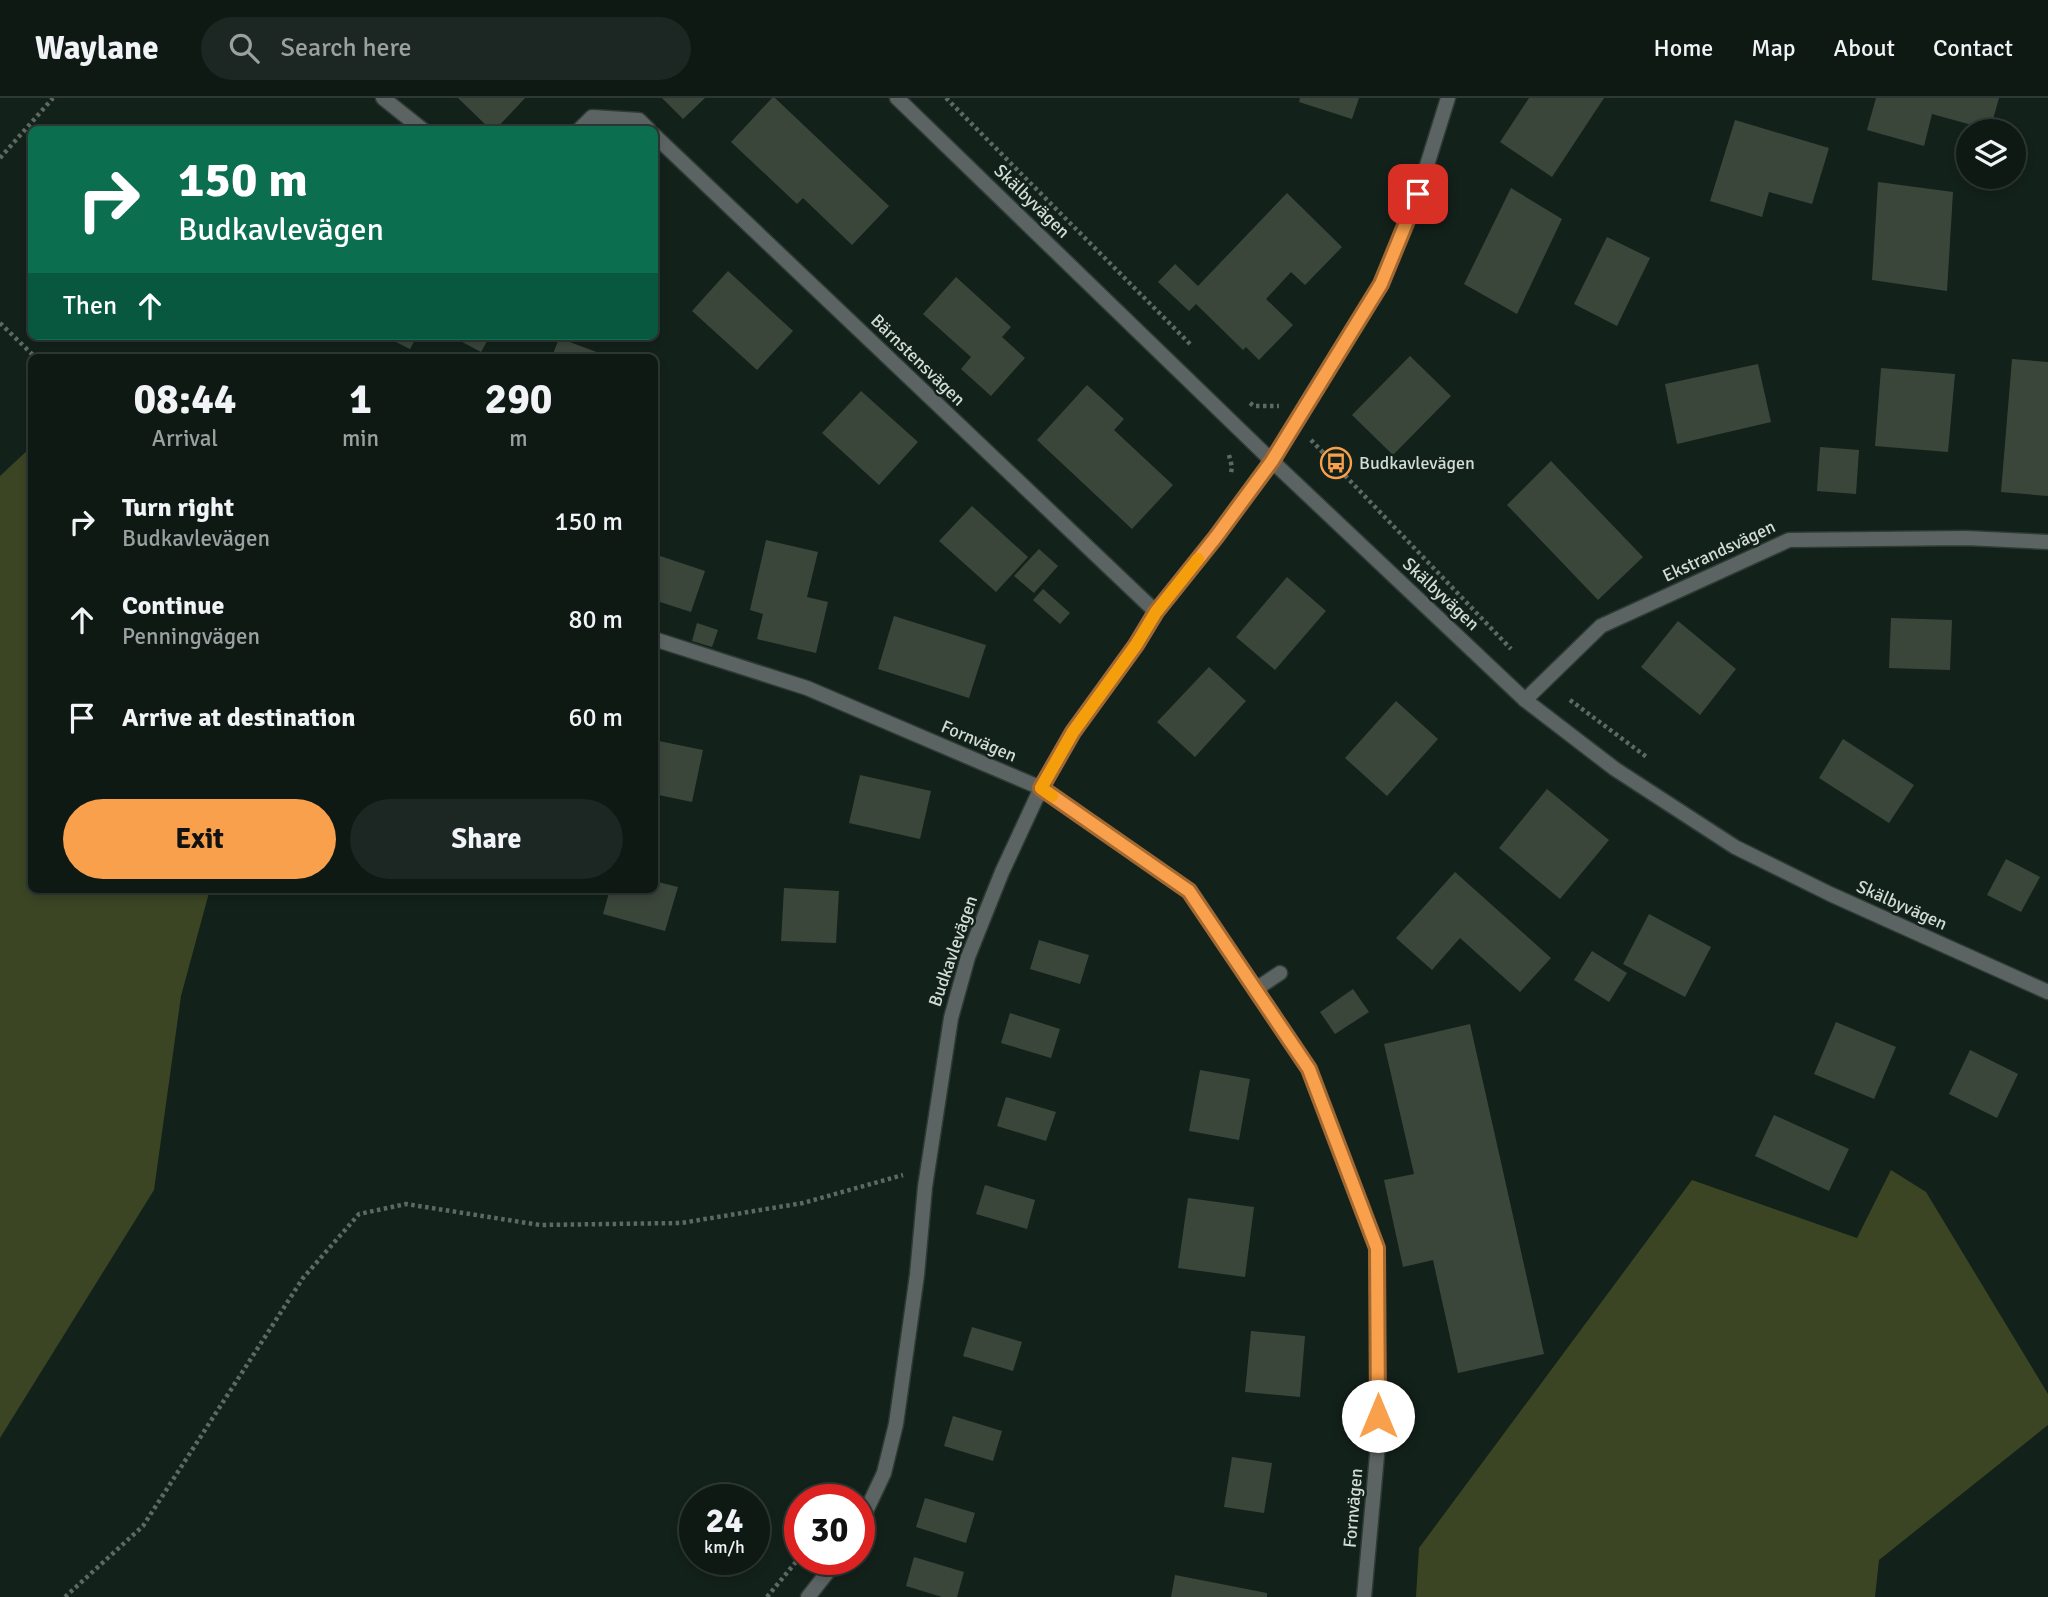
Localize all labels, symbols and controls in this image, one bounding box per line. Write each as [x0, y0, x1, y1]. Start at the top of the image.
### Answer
search box [201, 17, 691, 80]
text: Waylane [35, 28, 159, 69]
icon: search [225, 29, 263, 67]
text: Search here [281, 32, 412, 64]
text: Home [1653, 33, 1713, 63]
text: Map [1751, 33, 1796, 63]
text: About [1834, 33, 1895, 63]
text: Contact [1933, 33, 2013, 63]
map controls [1956, 119, 2026, 189]
button: layers [1956, 119, 2026, 189]
text: 150 m [178, 150, 308, 210]
icon: right [63, 154, 154, 245]
street label: Skälbyvägen [990, 159, 1074, 243]
pin [1388, 164, 1448, 224]
icon: arrive [1399, 175, 1437, 213]
text: Budkavlevägen [178, 210, 384, 249]
icon: ahead [131, 287, 169, 325]
text: Then [63, 290, 117, 322]
street label: Bärnstensvägen [866, 309, 970, 411]
text: 08:44 [133, 374, 237, 425]
text: 1 [349, 374, 372, 425]
text: 290 [484, 374, 553, 425]
text: Arrival [152, 424, 218, 453]
text: min [342, 424, 379, 453]
text: m [509, 424, 528, 453]
bus stop icon: Budkavlevägen [1319, 446, 1353, 480]
place label: Budkavlevägen [1359, 452, 1475, 474]
text: Turn right [122, 492, 234, 524]
icon: right [63, 503, 101, 541]
text: 150 m [554, 506, 623, 538]
street label: Ekstrandsvägen [1659, 515, 1779, 587]
text: Budkavlevägen [122, 524, 270, 553]
street label: Skälbyvägen [1398, 553, 1484, 635]
text: Continue [122, 590, 224, 622]
icon: ahead [63, 601, 101, 639]
text: 80 m [568, 604, 623, 636]
text: Penningvägen [122, 622, 260, 651]
icon: arrive [63, 699, 101, 737]
text: Arrive at destination [122, 702, 355, 734]
text: 60 m [568, 702, 623, 734]
street label: Fornvägen [938, 715, 1020, 767]
button: Exit [63, 799, 336, 879]
button: Share [350, 799, 623, 879]
street label: Skälbyvägen [1853, 875, 1951, 935]
street label: Budkavlevägen [924, 893, 982, 1009]
position arrow [1341, 1379, 1415, 1453]
street label: Fornvägen [1339, 1467, 1367, 1549]
speed limit sign: 30 [784, 1484, 875, 1575]
text: 24 [706, 1499, 743, 1542]
text: km/h [704, 1536, 745, 1558]

